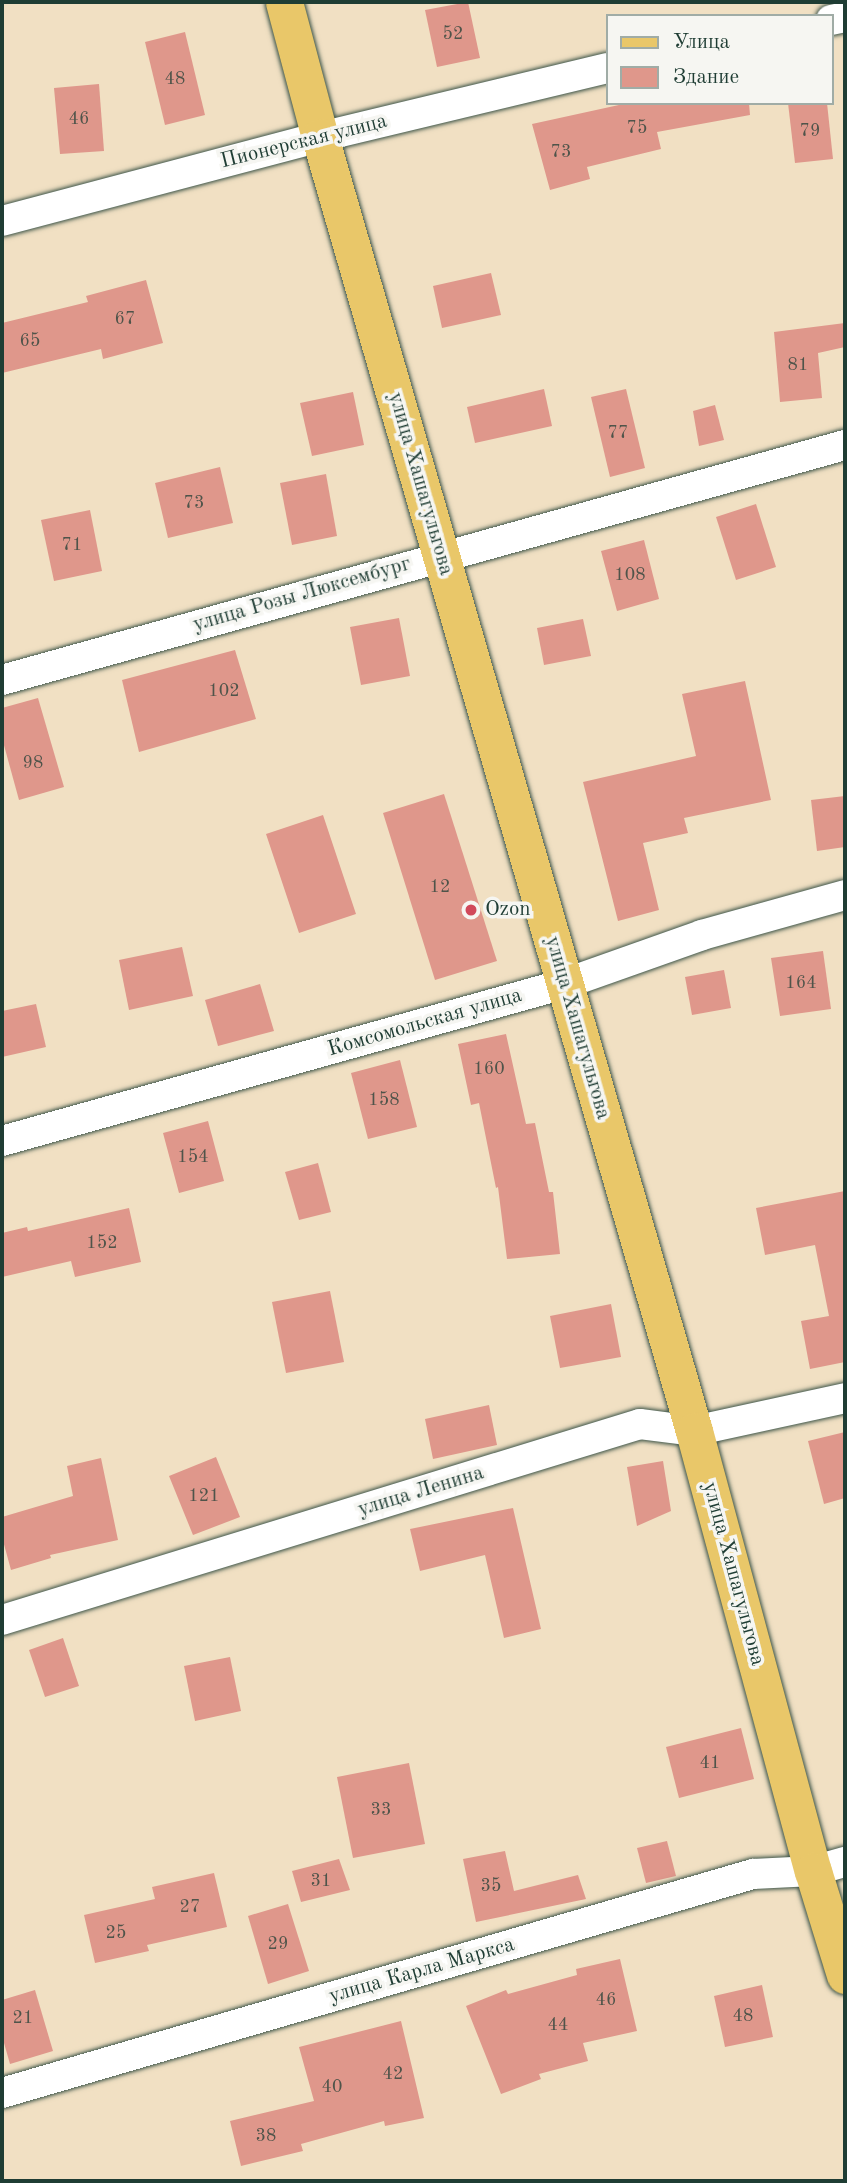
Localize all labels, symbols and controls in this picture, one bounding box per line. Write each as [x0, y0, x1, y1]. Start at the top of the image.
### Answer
legend [606, 14, 833, 105]
house number: 52 [443, 23, 463, 45]
text: Улица [673, 32, 730, 53]
text: Здание [673, 67, 739, 88]
house number: 48 [165, 68, 185, 90]
house number: 46 [69, 108, 89, 130]
street label: Пионерская улица [218, 109, 390, 175]
house number: 75 [627, 117, 647, 139]
house number: 79 [800, 120, 820, 142]
house number: 73 [551, 141, 571, 163]
house number: 67 [115, 308, 135, 330]
house number: 65 [20, 330, 40, 352]
house number: 81 [788, 354, 808, 376]
street label: улица Хашагульгова [382, 389, 458, 579]
house number: 77 [608, 422, 628, 444]
house number: 73 [184, 492, 204, 514]
house number: 71 [62, 534, 82, 556]
street label: улица Розы Люксембург [190, 552, 414, 638]
house number: 108 [614, 564, 646, 586]
house number: 102 [208, 680, 240, 702]
house number: 98 [23, 752, 43, 774]
house number: 12 [430, 876, 450, 898]
place label: Ozon [485, 897, 531, 923]
marker: Ozon [463, 902, 479, 918]
street label: улица Хашагульгова [539, 933, 615, 1123]
house number: 164 [785, 972, 817, 994]
street label: Комсомольская улица [325, 983, 525, 1063]
house number: 160 [473, 1058, 505, 1080]
house number: 158 [368, 1089, 400, 1111]
house number: 154 [177, 1146, 209, 1168]
house number: 152 [86, 1232, 118, 1254]
street label: улица Ленина [355, 1461, 487, 1523]
street label: улица Хашагульгова [696, 1479, 770, 1669]
house number: 121 [188, 1485, 220, 1507]
house number: 41 [700, 1752, 720, 1774]
house number: 33 [371, 1799, 391, 1821]
house number: 31 [311, 1870, 331, 1892]
house number: 35 [481, 1875, 501, 1897]
house number: 27 [180, 1896, 200, 1918]
house number: 25 [106, 1922, 126, 1944]
street label: улица Карла Маркса [326, 1932, 518, 2010]
house number: 29 [268, 1933, 288, 1955]
house number: 46 [596, 1989, 616, 2011]
house number: 48 [733, 2005, 753, 2027]
house number: 21 [13, 2007, 33, 2029]
house number: 44 [548, 2014, 568, 2036]
house number: 42 [383, 2063, 403, 2085]
house number: 40 [322, 2076, 342, 2098]
house number: 38 [256, 2125, 276, 2147]

